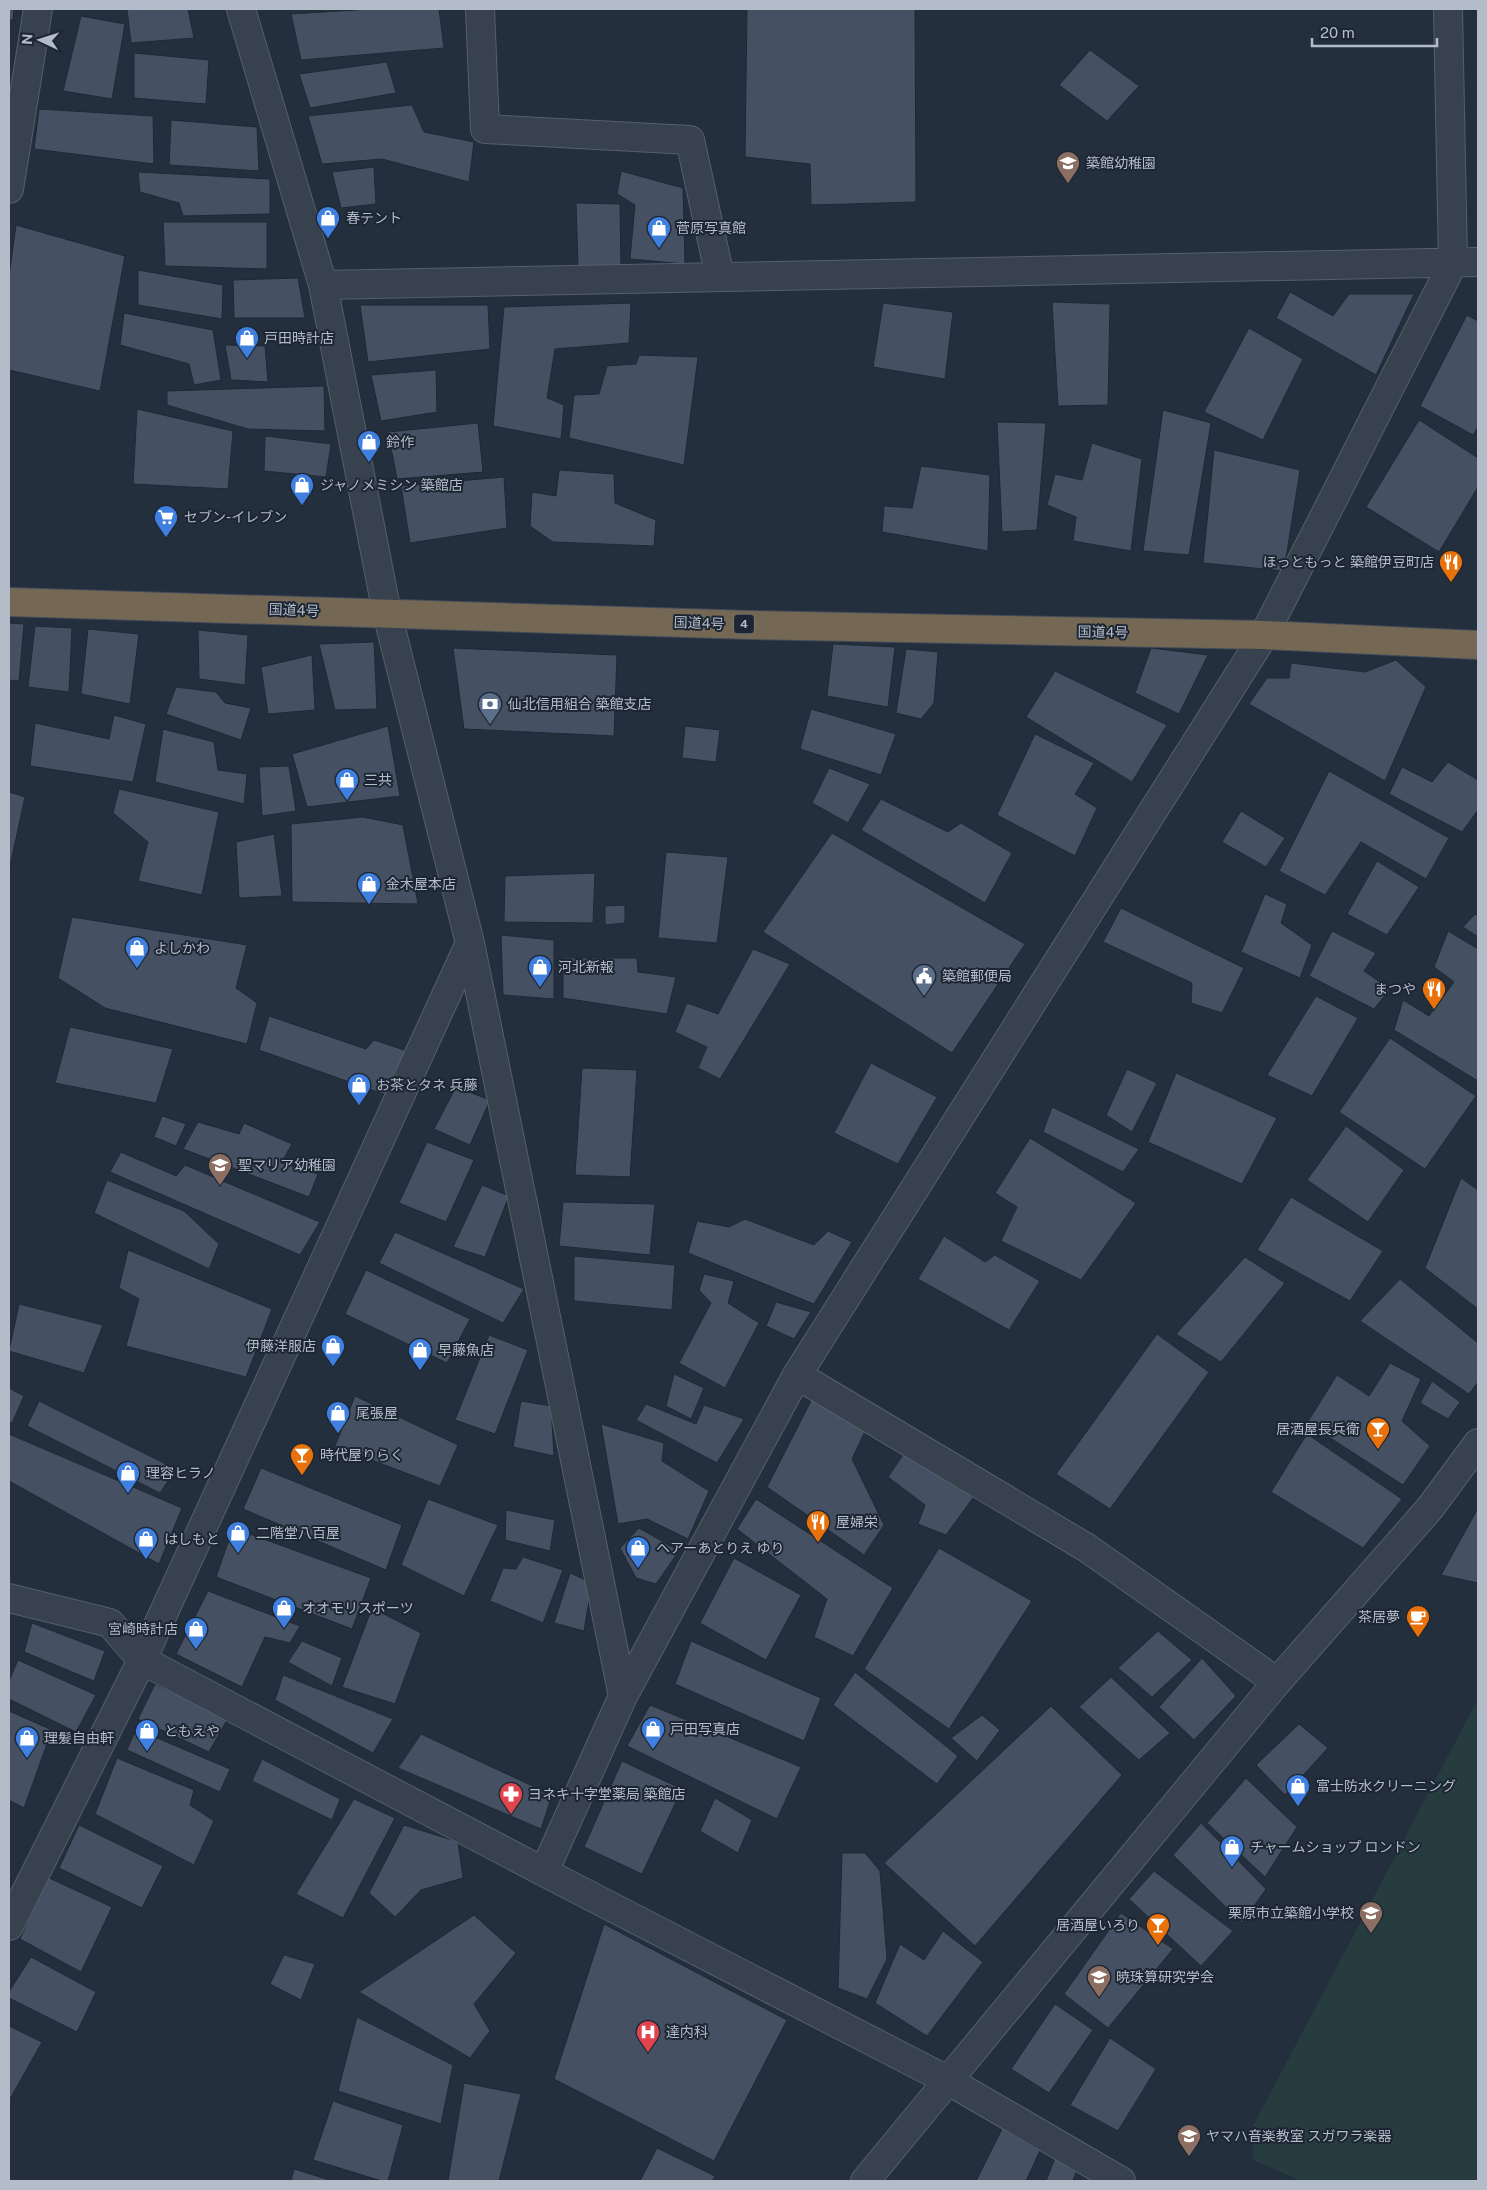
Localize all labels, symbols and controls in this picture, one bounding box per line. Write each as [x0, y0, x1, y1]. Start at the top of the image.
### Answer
north arrow [15, 15, 65, 65]
scale bar [1312, 15, 1437, 47]
text: 20 m [1320, 24, 1355, 41]
text: N [19, 33, 35, 45]
school or university icon: 築館幼稚園 [1055, 150, 1081, 184]
place label: 築館幼稚園 [1086, 155, 1156, 171]
shop icon: 春テント [315, 205, 341, 239]
place label: 春テント [346, 210, 402, 226]
shop icon: 菅原写真館 [646, 215, 672, 249]
place label: 菅原写真館 [676, 220, 746, 236]
shop icon: 戸田時計店 [234, 325, 260, 359]
place label: 戸田時計店 [264, 330, 334, 346]
shop icon: 鈴作 [356, 429, 382, 463]
place label: 鈴作 [386, 434, 414, 450]
shop icon: ジャノメミシン 築館店 [289, 472, 315, 506]
place label: ジャノメミシン 築館店 [320, 477, 463, 493]
supermarket icon: セブン-イレブン [153, 504, 179, 538]
place label: セブン-イレブン [184, 509, 287, 525]
restaurant icon: ほっともっと 築館伊豆町店 [1438, 549, 1464, 583]
place label: ほっともっと 築館伊豆町店 [1263, 554, 1434, 570]
street label: 国道4号 [268, 601, 320, 619]
street label: 国道4号 [673, 614, 725, 632]
road number: 4 [734, 614, 754, 634]
street label: 国道4号 [1077, 624, 1129, 640]
bank icon: 仙北信用組合 築館支店 [477, 691, 503, 725]
place label: 仙北信用組合 築館支店 [508, 696, 651, 712]
shop icon: 三共 [334, 767, 360, 801]
place label: 三共 [364, 772, 392, 788]
shop icon: 金木屋本店 [356, 871, 382, 905]
place label: 金木屋本店 [386, 876, 456, 892]
shop icon: よしかわ [124, 935, 150, 969]
place label: よしかわ [154, 940, 210, 956]
shop icon: 河北新報 [527, 954, 553, 988]
place label: 河北新報 [558, 959, 614, 975]
public building icon: 築館郵便局 [911, 963, 937, 997]
place label: 築館郵便局 [942, 968, 1012, 984]
restaurant icon: まつや [1421, 976, 1447, 1010]
place label: まつや [1374, 981, 1416, 997]
shop icon: お茶とタネ 兵藤 [346, 1072, 372, 1106]
place label: お茶とタネ 兵藤 [376, 1077, 477, 1093]
school or university icon: 聖マリア幼稚園 [207, 1152, 233, 1186]
place label: 聖マリア幼稚園 [238, 1157, 336, 1173]
shop icon: 伊藤洋服店 [320, 1333, 346, 1367]
shop icon: 早藤魚店 [407, 1337, 433, 1371]
place label: 伊藤洋服店 [246, 1338, 316, 1354]
place label: 早藤魚店 [438, 1342, 494, 1358]
shop icon: 尾張屋 [325, 1400, 351, 1434]
place label: 尾張屋 [356, 1405, 398, 1421]
bar icon: 居酒屋長兵衛 [1365, 1416, 1391, 1450]
place label: 居酒屋長兵衛 [1276, 1421, 1360, 1437]
bar icon: 時代屋りらく [289, 1442, 315, 1476]
place label: 時代屋りらく [320, 1447, 404, 1463]
shop icon: 理容ヒラノ [115, 1460, 141, 1494]
place label: 理容ヒラノ [146, 1465, 216, 1481]
restaurant icon: 屋婦栄 [805, 1509, 831, 1543]
place label: 屋婦栄 [836, 1514, 878, 1530]
shop icon: 二階堂八百屋 [225, 1520, 251, 1554]
place label: 二階堂八百屋 [256, 1525, 340, 1541]
shop icon: はしもと [133, 1526, 159, 1560]
place label: はしもと [164, 1531, 220, 1547]
shop icon: ヘアーあとりえ ゆり [625, 1535, 651, 1569]
place label: ヘアーあとりえ ゆり [656, 1540, 785, 1556]
shop icon: オオモリスポーツ [271, 1595, 297, 1629]
place label: オオモリスポーツ [302, 1600, 414, 1616]
cafe icon: 茶居夢 [1405, 1604, 1431, 1638]
place label: 茶居夢 [1358, 1609, 1400, 1625]
shop icon: 宮崎時計店 [183, 1616, 209, 1650]
place label: 宮崎時計店 [108, 1621, 178, 1637]
shop icon: 戸田写真店 [640, 1716, 666, 1750]
shop icon: ともえや [134, 1718, 160, 1752]
place label: 戸田写真店 [670, 1721, 740, 1737]
place label: ともえや [164, 1723, 220, 1739]
shop icon: 理髪自由軒 [14, 1725, 40, 1759]
place label: 理髪自由軒 [44, 1730, 114, 1746]
shop icon: 富士防水クリーニング [1285, 1773, 1311, 1807]
place label: 富士防水クリーニング [1316, 1778, 1456, 1794]
pharmacy icon: ヨネキ十字堂薬局 築館店 [498, 1781, 524, 1815]
place label: ヨネキ十字堂薬局 築館店 [528, 1786, 685, 1802]
shop icon: チャームショップ ロンドン [1219, 1834, 1245, 1868]
place label: チャームショップ ロンドン [1250, 1839, 1421, 1855]
school or university icon: 栗原市立築館小学校 [1358, 1900, 1384, 1934]
place label: 栗原市立築館小学校 [1228, 1905, 1354, 1921]
bar icon: 居酒屋いろり [1145, 1912, 1171, 1946]
place label: 居酒屋いろり [1056, 1917, 1140, 1933]
school or university icon: 暁珠算研究学会 [1086, 1964, 1112, 1998]
place label: 暁珠算研究学会 [1116, 1969, 1214, 1985]
hospital icon: 達内科 [635, 2019, 661, 2053]
place label: 達内科 [666, 2024, 708, 2040]
school or university icon: ヤマハ音楽教室 スガワラ楽器 [1176, 2123, 1202, 2157]
place label: ヤマハ音楽教室 スガワラ楽器 [1206, 2128, 1391, 2144]

